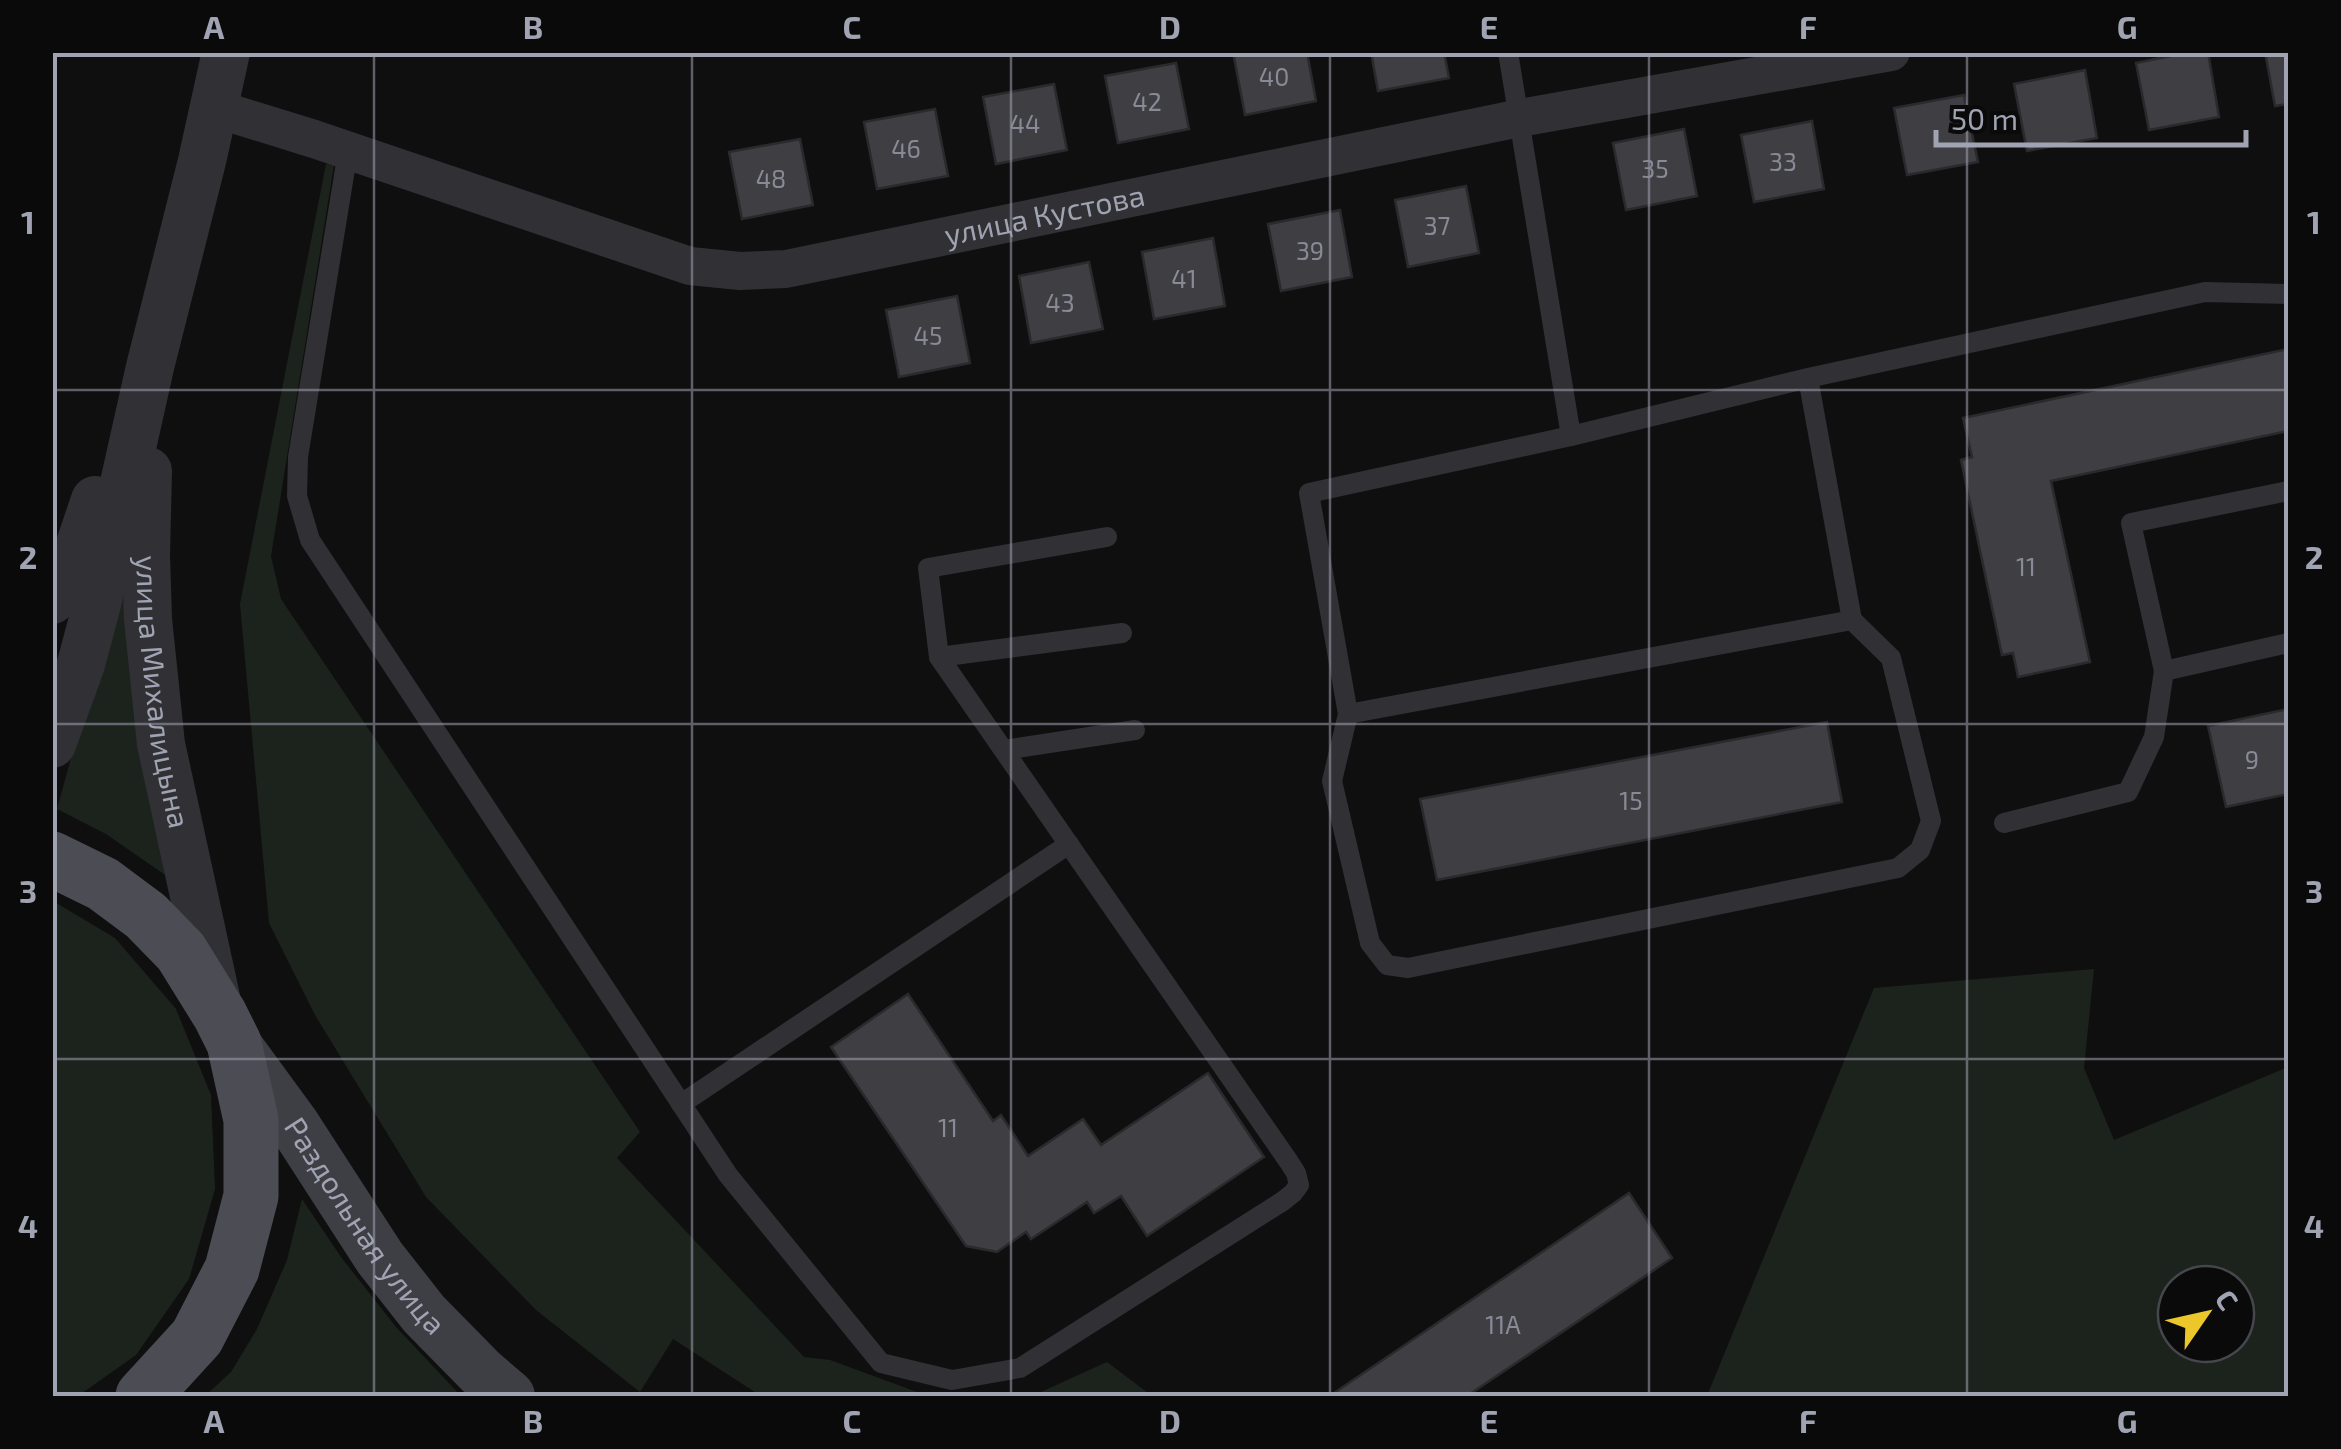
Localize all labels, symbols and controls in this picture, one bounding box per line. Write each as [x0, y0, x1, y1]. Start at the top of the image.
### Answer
text: A [204, 7, 225, 45]
text: B [523, 7, 543, 45]
text: C [843, 7, 861, 45]
text: D [1159, 7, 1181, 45]
text: E [1480, 7, 1498, 45]
text: F [1799, 7, 1817, 45]
text: G [2117, 7, 2137, 45]
house number: 40 [1259, 61, 1289, 91]
scale bar [1936, 85, 2246, 147]
house number: 42 [1132, 86, 1162, 116]
text: 50 m [1951, 100, 2018, 136]
house number: 44 [1010, 108, 1040, 138]
house number: 46 [891, 133, 921, 163]
house number: 33 [1769, 146, 1797, 176]
house number: 35 [1641, 153, 1669, 183]
house number: 48 [756, 163, 786, 193]
street label: улица Кустова [941, 176, 1148, 253]
text: 1 [21, 202, 35, 240]
text: 1 [2307, 202, 2321, 240]
house number: 37 [1424, 210, 1451, 240]
house number: 39 [1296, 235, 1324, 265]
house number: 41 [1171, 263, 1197, 293]
house number: 43 [1045, 287, 1075, 317]
house number: 45 [914, 320, 942, 350]
text: 2 [19, 537, 37, 575]
text: 2 [2305, 537, 2323, 575]
house number: 11 [2016, 551, 2036, 581]
street label: улица Михалицына [129, 555, 199, 831]
house number: 9 [2245, 744, 2259, 774]
house number: 15 [1619, 785, 1643, 815]
text: 3 [19, 871, 37, 909]
text: 3 [2305, 871, 2323, 909]
street label: Раздольная улица [278, 1110, 454, 1341]
house number: 11 [938, 1112, 958, 1142]
text: 4 [18, 1206, 38, 1244]
text: 4 [2304, 1206, 2324, 1244]
north arrow [2156, 1264, 2256, 1364]
text: С [2209, 1283, 2246, 1316]
house number: 11А [1485, 1309, 1521, 1339]
text: A [204, 1401, 225, 1439]
text: B [523, 1401, 543, 1439]
text: C [843, 1401, 861, 1439]
text: D [1159, 1401, 1181, 1439]
text: E [1480, 1401, 1498, 1439]
text: F [1799, 1401, 1817, 1439]
text: G [2117, 1401, 2137, 1439]

